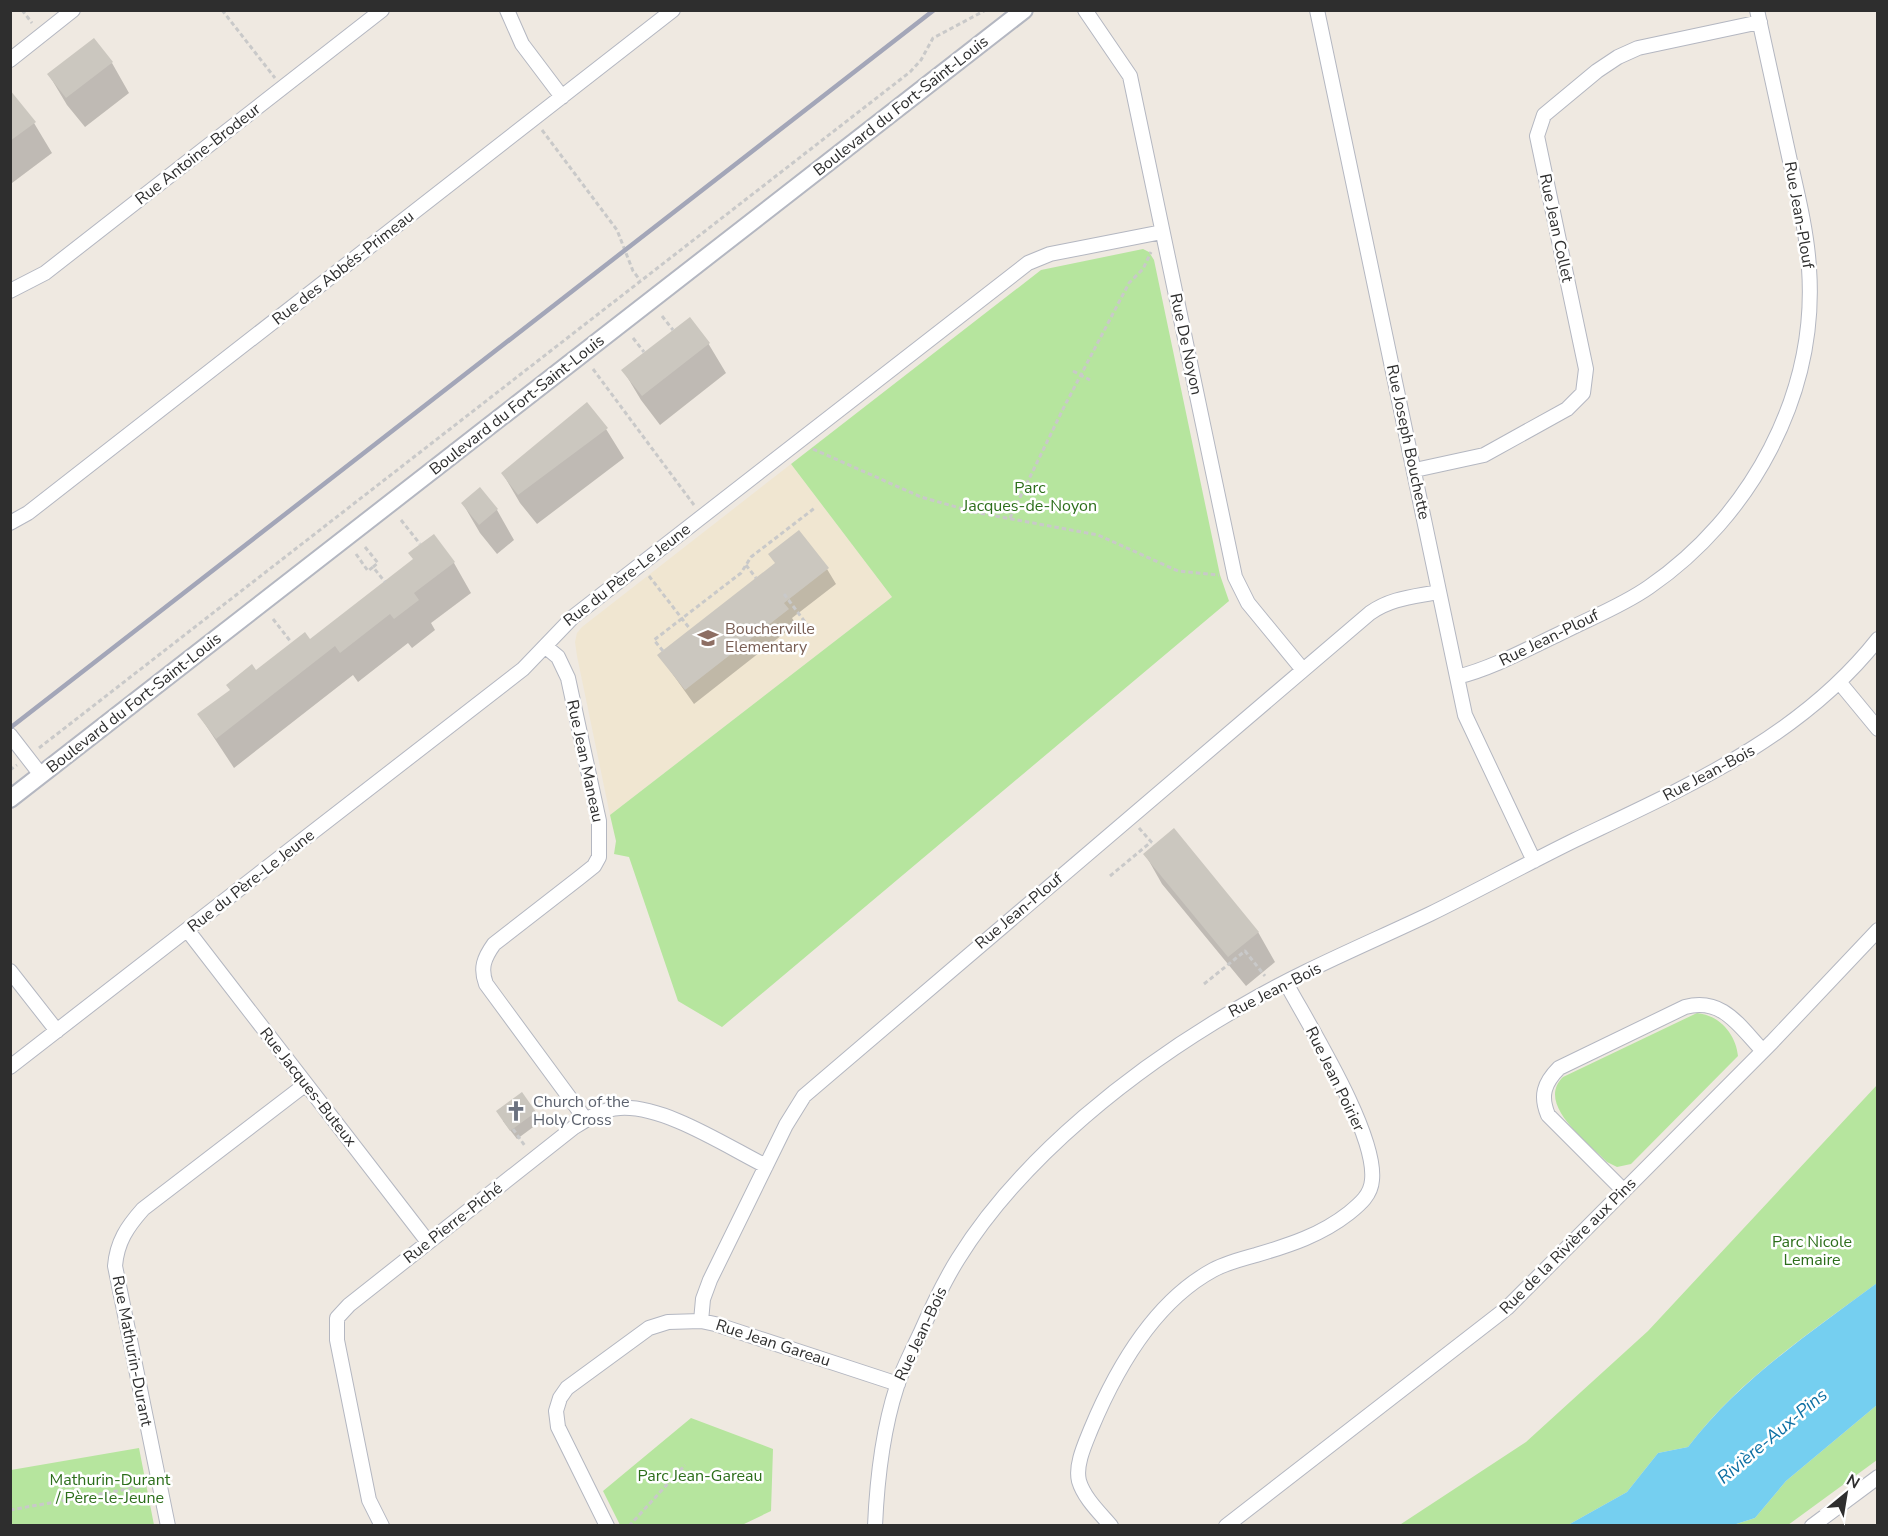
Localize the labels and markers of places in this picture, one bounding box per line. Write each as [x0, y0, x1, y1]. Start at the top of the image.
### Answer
place label: Boucherville Elementary [725, 618, 815, 658]
school or university icon: Boucherville Elementary [696, 626, 720, 650]
place label: Church of the Holy Cross [533, 1091, 630, 1131]
church icon: Church of the Holy Cross [504, 1099, 528, 1123]

